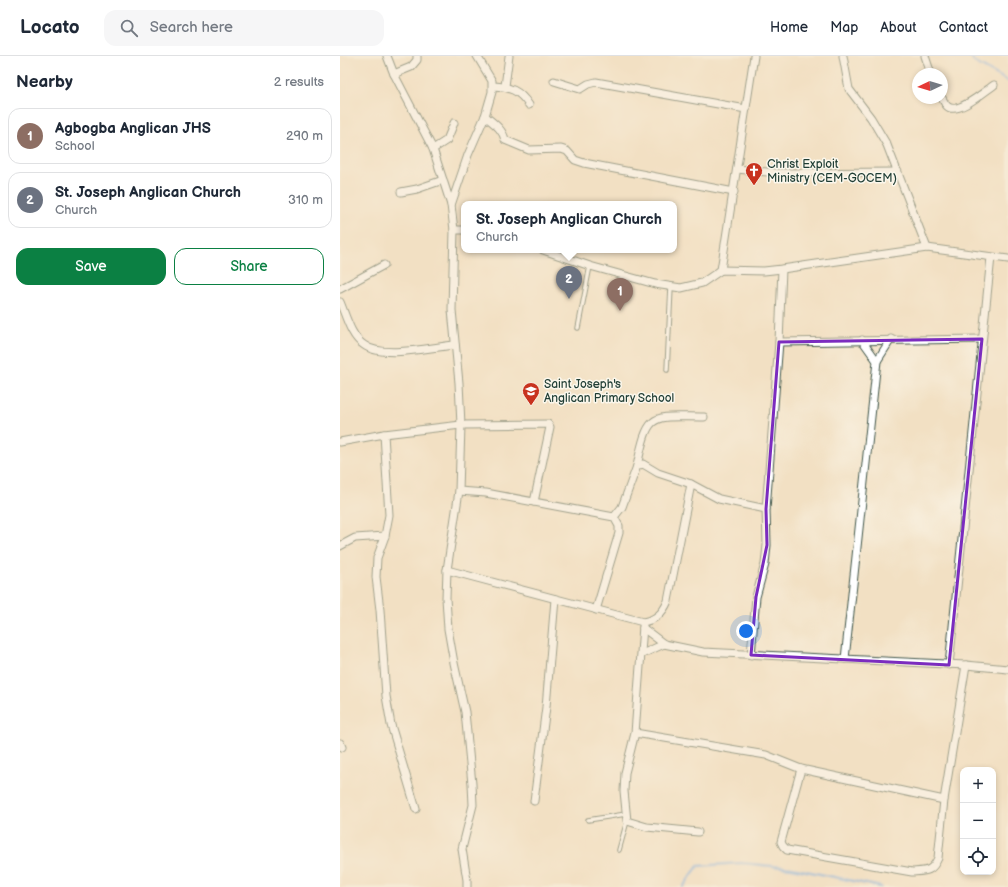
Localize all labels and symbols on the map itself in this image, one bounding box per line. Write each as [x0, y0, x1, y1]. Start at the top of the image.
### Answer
north arrow [912, 68, 948, 104]
place label: Christ Exploit Ministry (CEM-GOCEM) [767, 157, 897, 186]
church icon: Christ Exploit Ministry (CEM-GOCEM) [744, 161, 764, 186]
pin: 2 [556, 266, 582, 299]
pin: 1 [607, 278, 633, 311]
place label: Saint Joseph's Anglican Primary School [544, 377, 674, 406]
school or university icon: Saint Joseph's Anglican Primary School [521, 381, 541, 406]
your location [736, 621, 756, 641]

